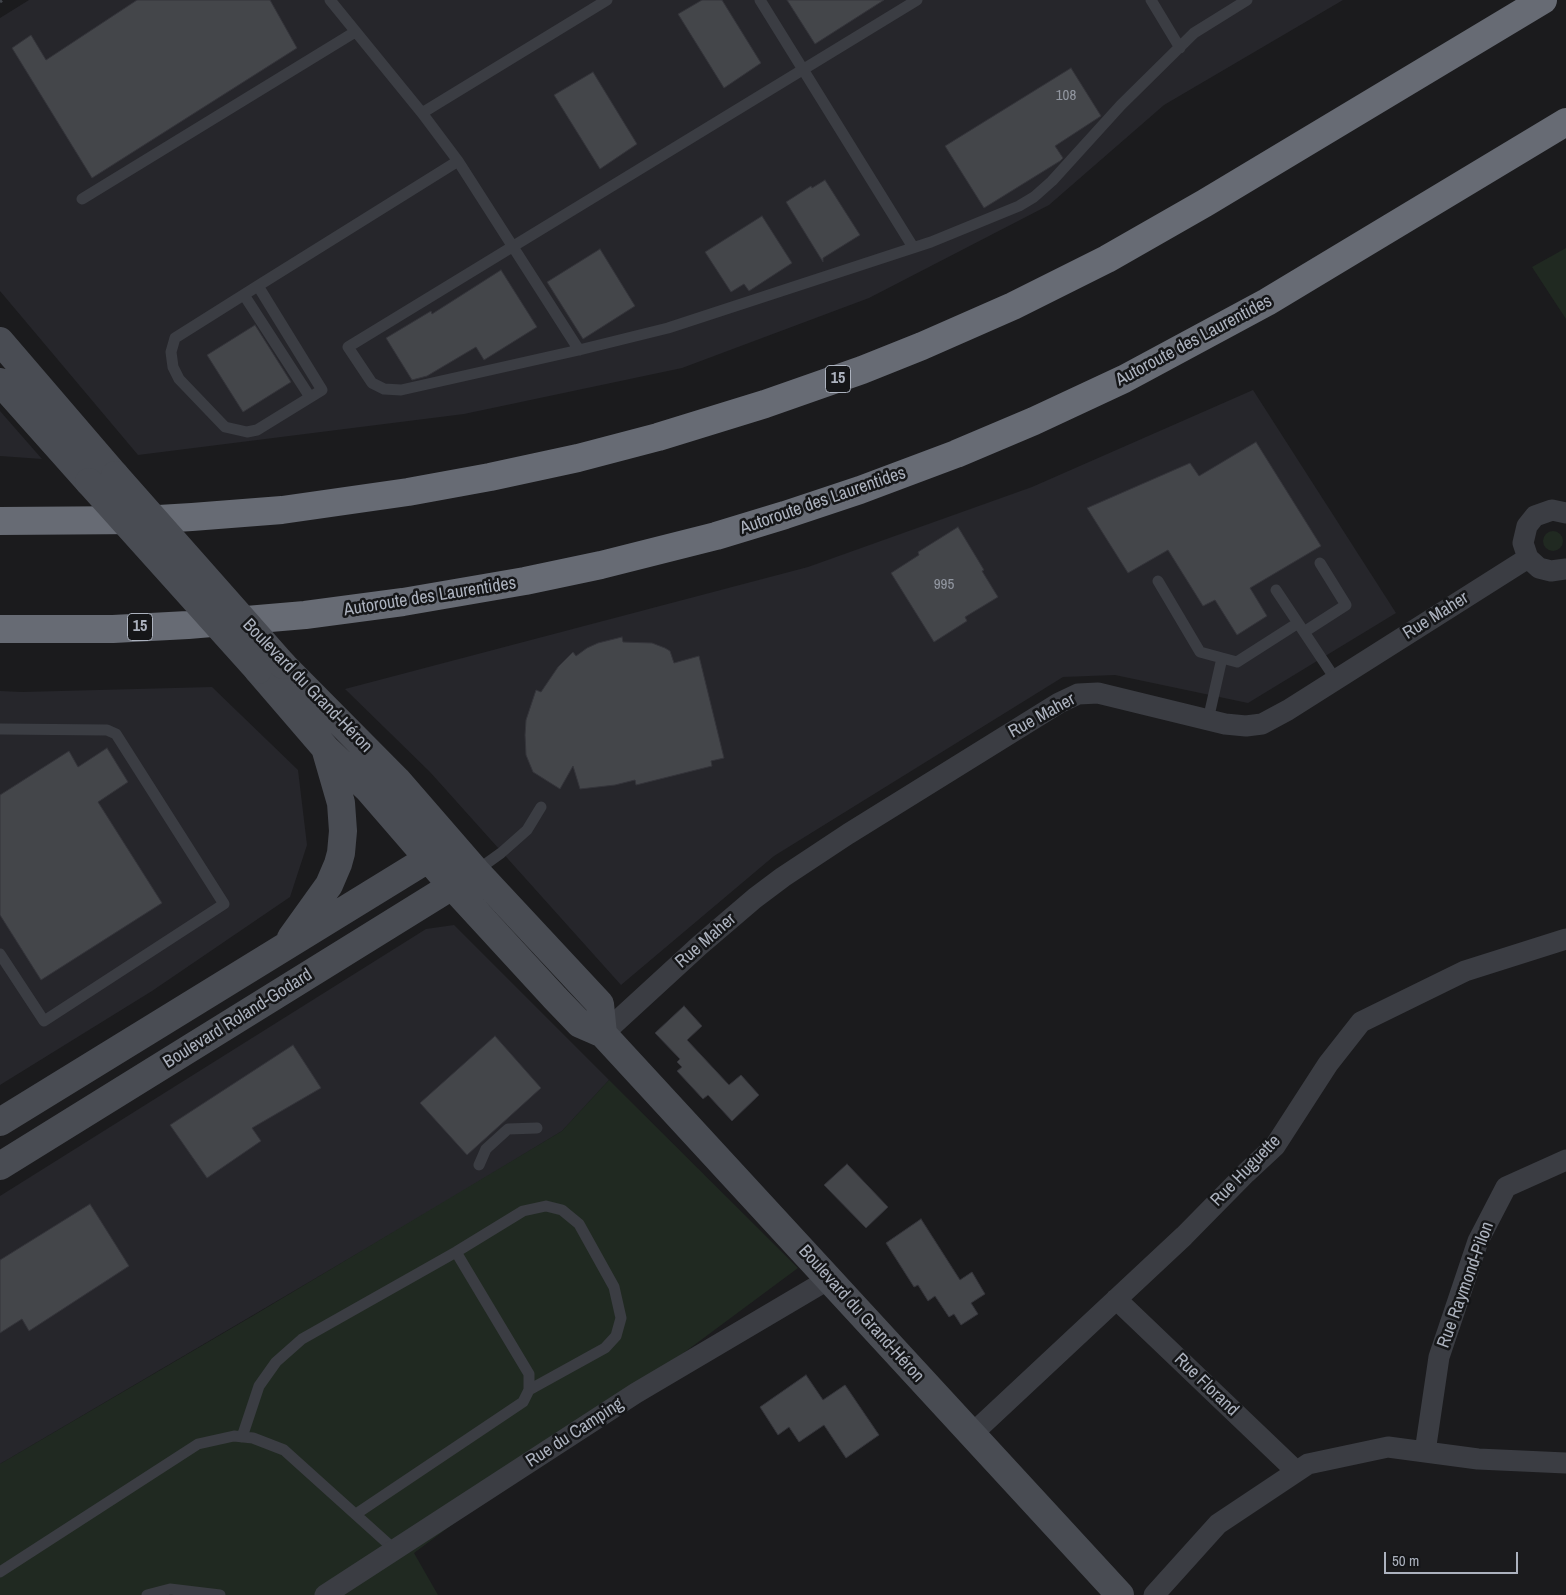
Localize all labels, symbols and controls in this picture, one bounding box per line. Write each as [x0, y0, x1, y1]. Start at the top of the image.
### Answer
house number: 108 [1056, 87, 1076, 105]
street label: Autoroute des Laurentides [1112, 291, 1276, 391]
road number: 15 [826, 366, 850, 392]
street label: Autoroute des Laurentides [737, 462, 909, 540]
street label: Autoroute des Laurentides [342, 573, 518, 621]
house number: 995 [934, 576, 954, 594]
street label: Rue Maher [1399, 587, 1473, 645]
road number: 15 [128, 614, 152, 640]
street label: Boulevard du Grand-Héron [238, 615, 376, 757]
street label: Rue Maher [1005, 689, 1079, 743]
street label: Rue Maher [671, 909, 741, 973]
street label: Boulevard Roland-Godard [160, 964, 316, 1074]
street label: Rue Huguette [1207, 1131, 1285, 1211]
street label: Rue Raymond-Pilon [1433, 1219, 1499, 1351]
street label: Boulevard du Grand-Héron [794, 1241, 928, 1387]
street label: Rue Florand [1169, 1349, 1243, 1421]
street label: Rue du Camping [522, 1394, 628, 1472]
scale bar [1386, 1542, 1520, 1574]
text: 50 m [1392, 1550, 1419, 1571]

